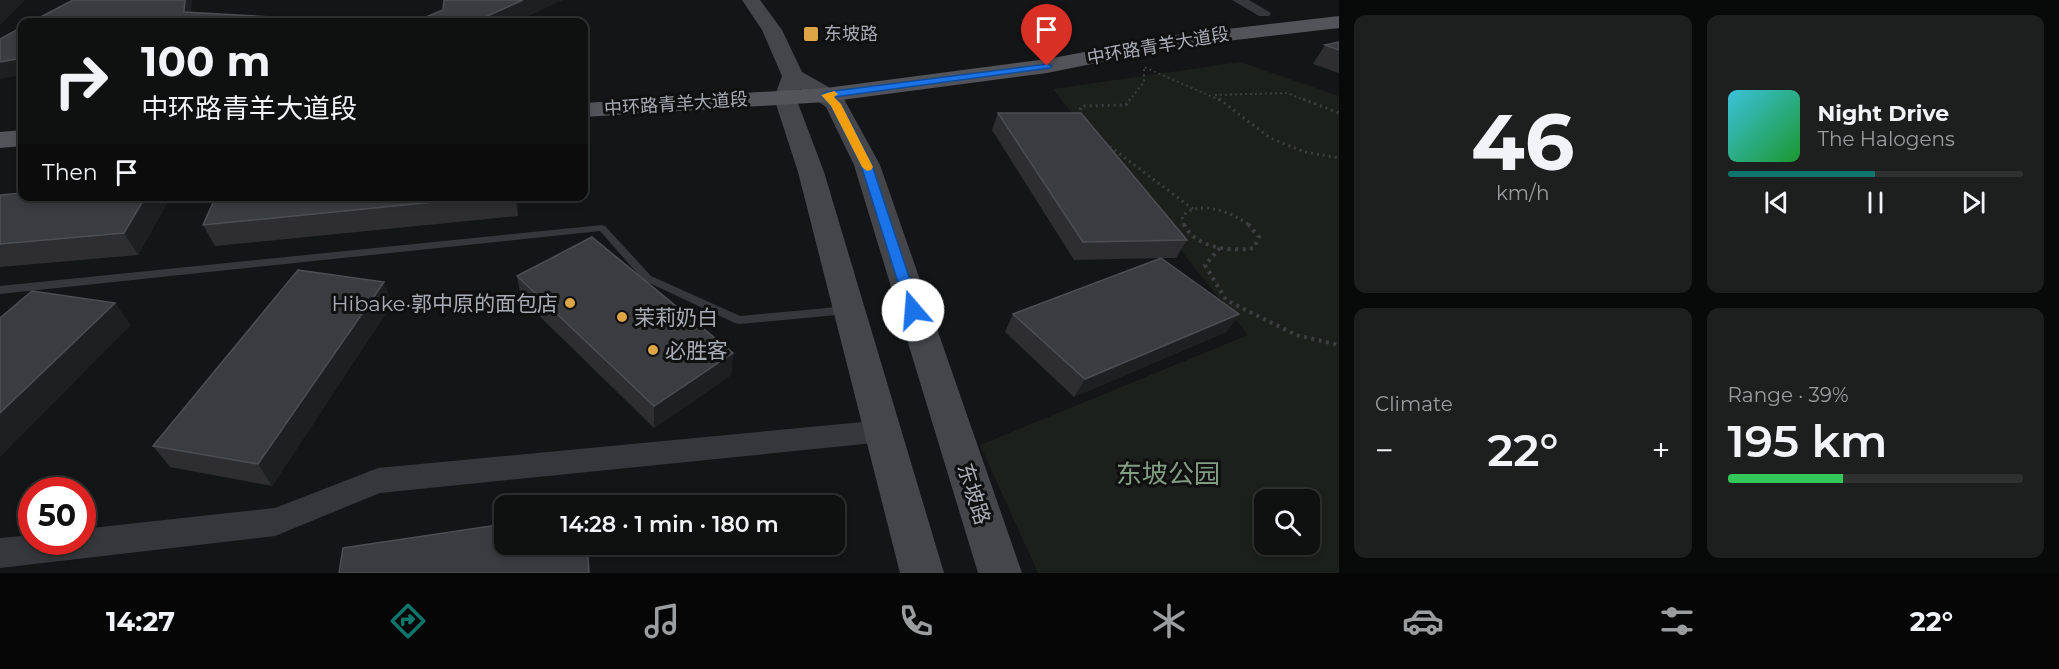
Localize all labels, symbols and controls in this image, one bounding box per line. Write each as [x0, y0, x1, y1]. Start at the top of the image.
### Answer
pin [1021, 4, 1072, 66]
icon: arrive [1030, 13, 1063, 46]
place label: 东坡路 [824, 23, 878, 45]
street label: 中环路青羊大道段 [1085, 23, 1231, 69]
marker: 东坡路 [802, 25, 820, 43]
text: 100 m [141, 35, 270, 87]
icon: right [42, 42, 120, 120]
street label: 中环路青羊大道段 [603, 88, 749, 120]
text: 中环路青羊大道段 [141, 92, 357, 125]
text: 46 [1471, 94, 1574, 190]
text: Night Drive [1818, 100, 1949, 127]
text: The Halogens [1818, 127, 1955, 151]
icon: arrive [110, 156, 143, 189]
text: Then [42, 159, 98, 186]
text: km/h [1496, 181, 1549, 205]
icon: previous [1760, 186, 1793, 219]
icon: pause [1859, 186, 1892, 219]
icon: next [1957, 186, 1990, 219]
position arrow [881, 278, 945, 342]
place label: Hibake·郭中原的面包店 [331, 291, 558, 316]
marker: Hibake·郭中原的面包店 [563, 296, 577, 310]
place label: 茉莉奶白 [634, 305, 718, 330]
marker: 茉莉奶白 [615, 310, 629, 324]
place label: 必胜客 [665, 338, 728, 363]
marker: 必胜客 [646, 343, 660, 357]
text: Range · 39% [1728, 383, 1849, 407]
text: Climate [1375, 392, 1453, 416]
text: 195 km [1728, 413, 1887, 468]
text: 22° [1487, 422, 1558, 477]
text: − [1375, 430, 1394, 470]
text: + [1652, 430, 1671, 470]
park label: 东坡公园 [1116, 458, 1220, 490]
street label: 东坡路 [952, 460, 996, 528]
speed limit sign: 50 [18, 477, 96, 555]
map controls [1254, 489, 1320, 555]
button: search [1254, 489, 1320, 555]
text: 14:28 · 1 min · 180 m [560, 511, 779, 538]
icon: directions [387, 600, 429, 642]
icon: music [641, 600, 683, 642]
icon: phone [895, 600, 937, 642]
icon: climate [1148, 600, 1190, 642]
icon: car [1402, 600, 1444, 642]
icon: filters [1656, 600, 1698, 642]
text: 14:27 [106, 605, 175, 638]
text: 22° [1910, 605, 1953, 638]

